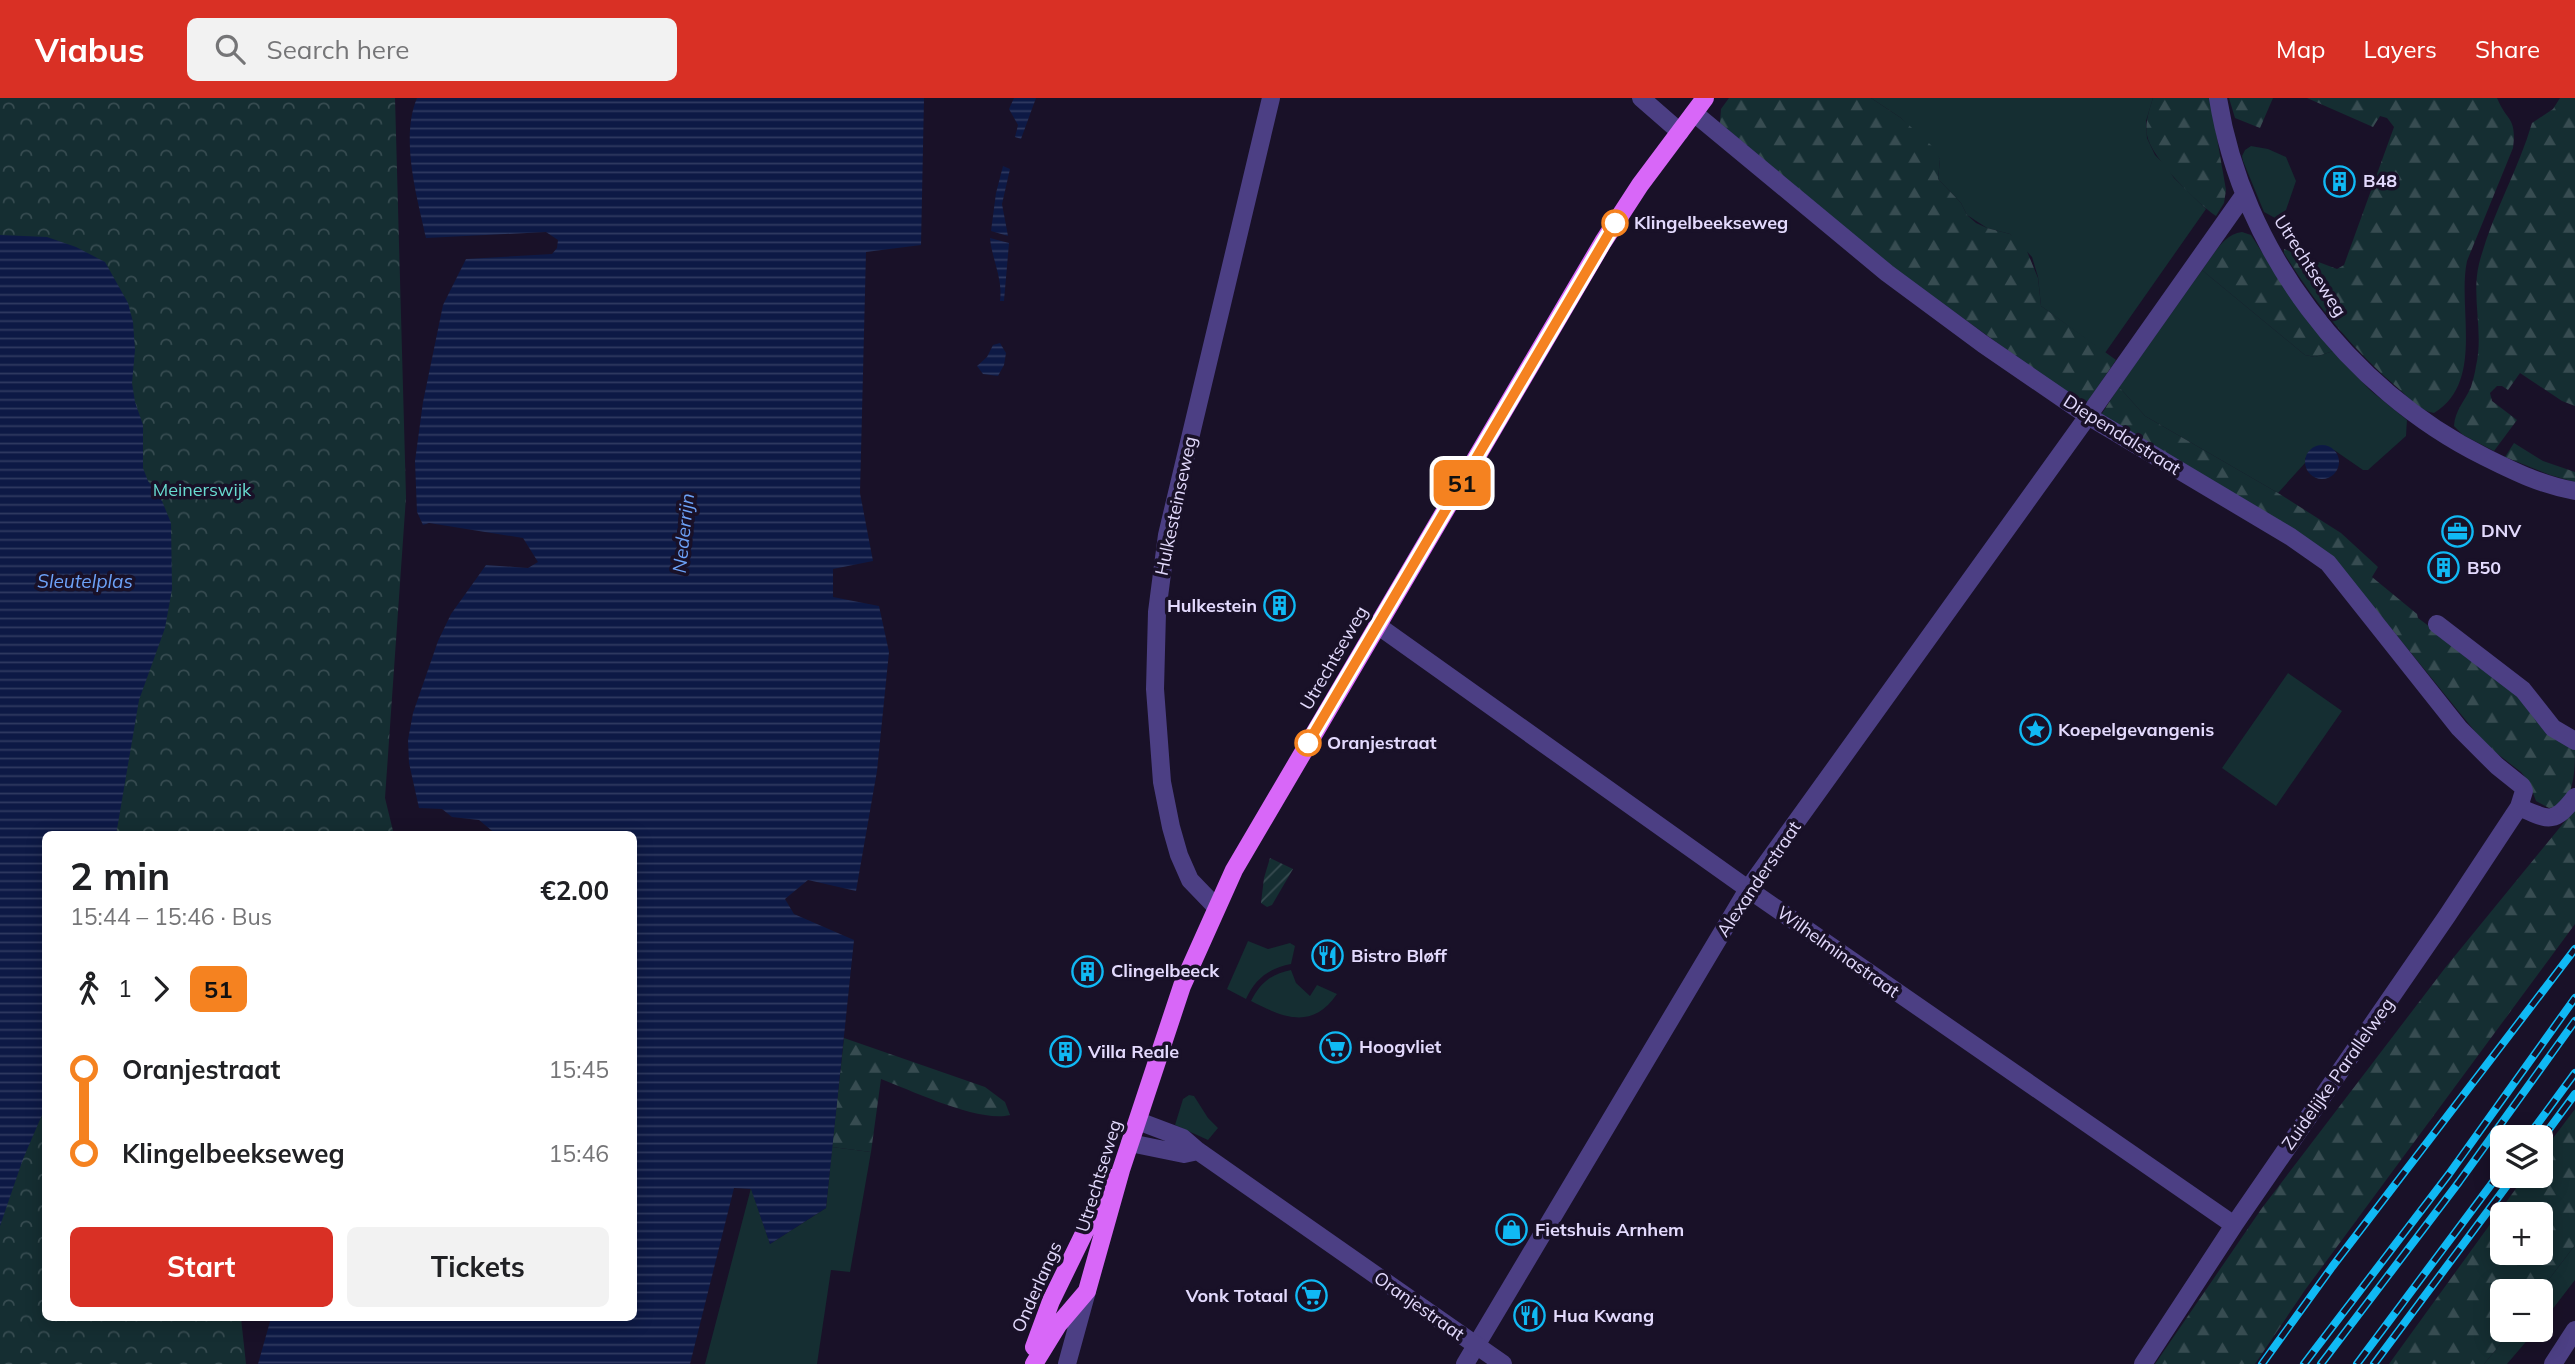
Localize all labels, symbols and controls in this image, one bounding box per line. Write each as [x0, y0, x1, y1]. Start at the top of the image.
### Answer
search box [187, 18, 677, 81]
text: Viabus [35, 29, 145, 70]
icon: search [211, 30, 249, 68]
text: Search here [267, 33, 409, 66]
text: Map [2276, 34, 2325, 64]
text: Layers [2363, 34, 2437, 64]
text: Share [2475, 34, 2540, 64]
building icon: B48 [2323, 164, 2357, 198]
place label: B48 [2363, 169, 2397, 192]
marker: Klingelbeekseweg [1602, 210, 1628, 236]
place label: Klingelbeekseweg [1634, 211, 1788, 234]
street label: Utrechtseweg [2269, 211, 2352, 321]
street label: Diependalstraat [2059, 389, 2185, 480]
street label: Hulkesteinseweg [1150, 434, 1201, 578]
line badge: 51 [1430, 460, 1494, 506]
text: 51 [1448, 468, 1476, 498]
park label: Meinerswijk [153, 478, 252, 501]
water label: Nederrijn [667, 492, 699, 574]
office icon: DNV [2441, 514, 2475, 548]
place label: DNV [2481, 519, 2522, 542]
building icon: B50 [2427, 551, 2461, 585]
place label: B50 [2467, 556, 2501, 579]
water label: Sleutelplas [37, 569, 133, 593]
building icon: Hulkestein [1263, 589, 1297, 623]
place label: Hulkestein [1167, 594, 1257, 617]
street label: Utrechtseweg [1295, 602, 1373, 714]
place icon: Koepelgevangenis [2018, 713, 2052, 747]
place label: Koepelgevangenis [2058, 718, 2214, 741]
marker: Oranjestraat [1295, 730, 1321, 756]
place label: Oranjestraat [1327, 731, 1437, 754]
street label: Alexanderstraat [1711, 816, 1806, 941]
text: 2 min [70, 852, 170, 900]
text: €2.00 [540, 874, 609, 907]
street label: Wilhelminastraat [1773, 901, 1904, 1002]
text: 15:44 – 15:46 · Bus [70, 902, 272, 931]
restaurant icon: Bistro Bløff [1311, 939, 1345, 973]
place label: Bistro Bløff [1351, 944, 1447, 967]
building icon: Clingelbeeck [1071, 954, 1105, 988]
place label: Clingelbeeck [1111, 959, 1220, 982]
icon: walk [70, 970, 108, 1008]
icon: forward [142, 970, 180, 1008]
text: 1 [118, 974, 132, 1003]
text: 51 [204, 974, 233, 1004]
street label: Zuidelijke Parallelweg [2276, 993, 2399, 1154]
supermarket icon: Hoogvliet [1319, 1030, 1353, 1064]
building icon: Villa Reale [1048, 1035, 1082, 1069]
place label: Hoogvliet [1359, 1035, 1441, 1058]
place label: Villa Reale [1087, 1040, 1179, 1063]
text: Oranjestraat [122, 1053, 280, 1086]
text: 15:45 [549, 1055, 609, 1084]
street label: Utrechtseweg [1071, 1117, 1127, 1235]
map controls [2490, 1125, 2553, 1342]
button: layers [2490, 1125, 2553, 1188]
text: Klingelbeekseweg [122, 1137, 345, 1170]
text: 15:46 [549, 1139, 609, 1168]
button: + [2490, 1202, 2553, 1265]
shop icon: Fietshuis Arnhem [1495, 1213, 1529, 1247]
place label: Fietshuis Arnhem [1535, 1218, 1684, 1241]
button: Start [70, 1227, 333, 1307]
button: Tickets [347, 1227, 609, 1307]
street label: Onderlangs [1006, 1238, 1067, 1336]
street label: Oranjestraat [1370, 1266, 1469, 1345]
supermarket icon: Vonk Totaal [1294, 1279, 1328, 1313]
button: − [2490, 1279, 2553, 1342]
place label: Vonk Totaal [1185, 1284, 1288, 1307]
restaurant icon: Hua Kwang [1513, 1299, 1547, 1333]
place label: Hua Kwang [1553, 1304, 1654, 1327]

